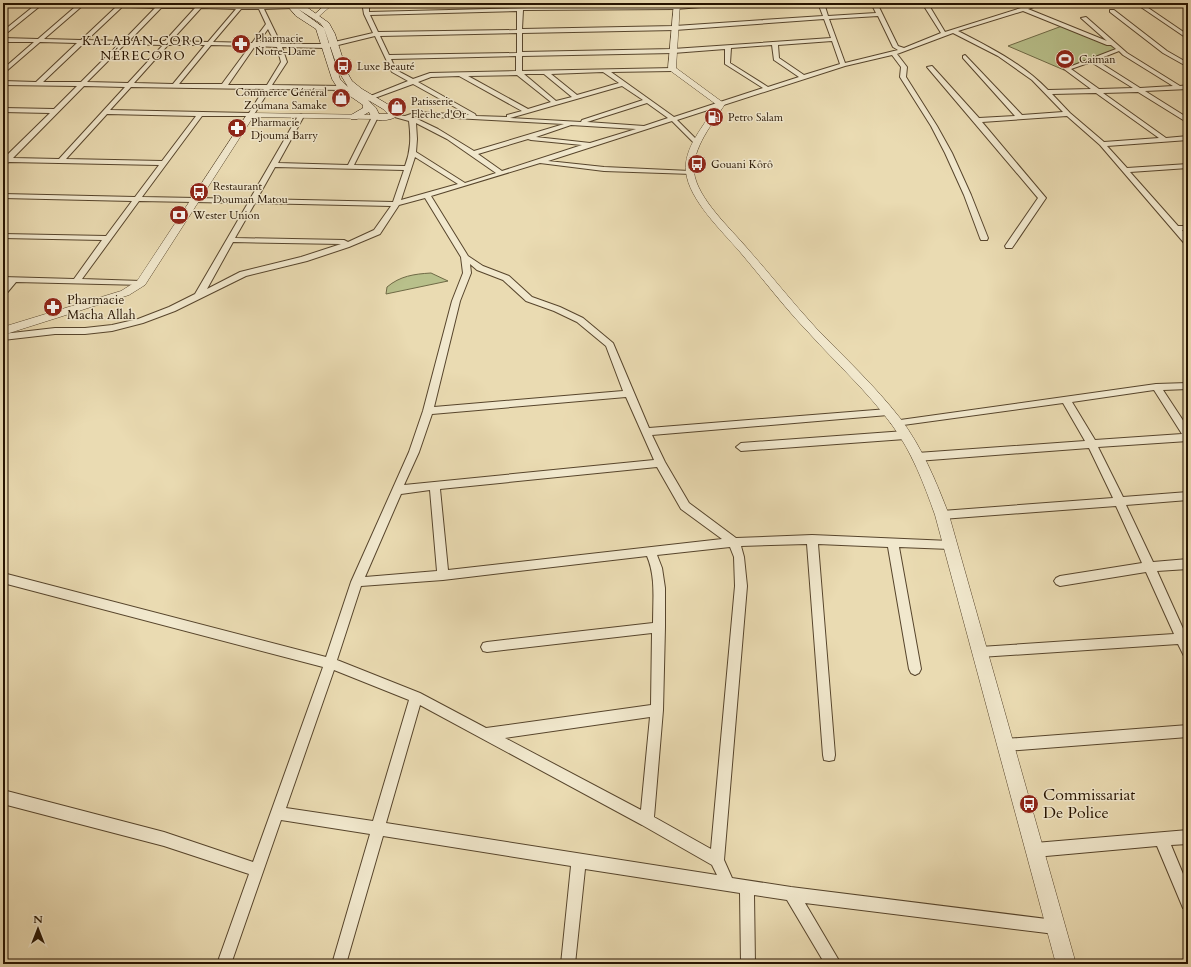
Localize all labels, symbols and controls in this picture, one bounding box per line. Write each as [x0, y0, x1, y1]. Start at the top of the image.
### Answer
place label: Pharmacie Notre-Dame [255, 31, 316, 59]
district label: KALABAN CORO NÉRECORO [82, 32, 204, 65]
pharmacy icon: Pharmacie Notre-Dame [230, 33, 252, 55]
sports icon: Caiman [1054, 48, 1076, 70]
place label: Caiman [1079, 52, 1116, 67]
bus stop icon: Luxe Beauté [332, 55, 354, 77]
place label: Luxe Beauté [357, 59, 415, 74]
place label: Commerce Général Zoumana Samake [236, 85, 327, 113]
shop icon: Commerce Général Zoumana Samake [330, 87, 352, 109]
place label: Patisserie Flèche d'Or [411, 94, 467, 122]
shop icon: Patisserie Flèche d'Or [386, 96, 408, 118]
fuel station icon: Petro Salam [703, 106, 725, 128]
place label: Petro Salam [728, 110, 784, 125]
place label: Pharmacie Djouma Barry [251, 115, 318, 143]
pharmacy icon: Pharmacie Djouma Barry [226, 117, 248, 139]
bus stop icon: Gouani Kôrô [686, 153, 708, 175]
place label: Gouani Kôrô [711, 157, 773, 172]
place label: Restaurant Douman Matou [213, 179, 288, 207]
bus stop icon: Restaurant Douman Matou [188, 181, 210, 203]
bank icon: Wester Union [168, 204, 190, 226]
place label: Wester Union [192, 208, 261, 223]
place label: Pharmacie Macha Allah [67, 291, 136, 324]
pharmacy icon: Pharmacie Macha Allah [42, 296, 64, 318]
place label: Commissariat De Police [1043, 784, 1135, 824]
bus stop icon: Commissariat De Police [1018, 793, 1040, 815]
north arrow [18, 909, 58, 949]
text: N [33, 912, 43, 927]

